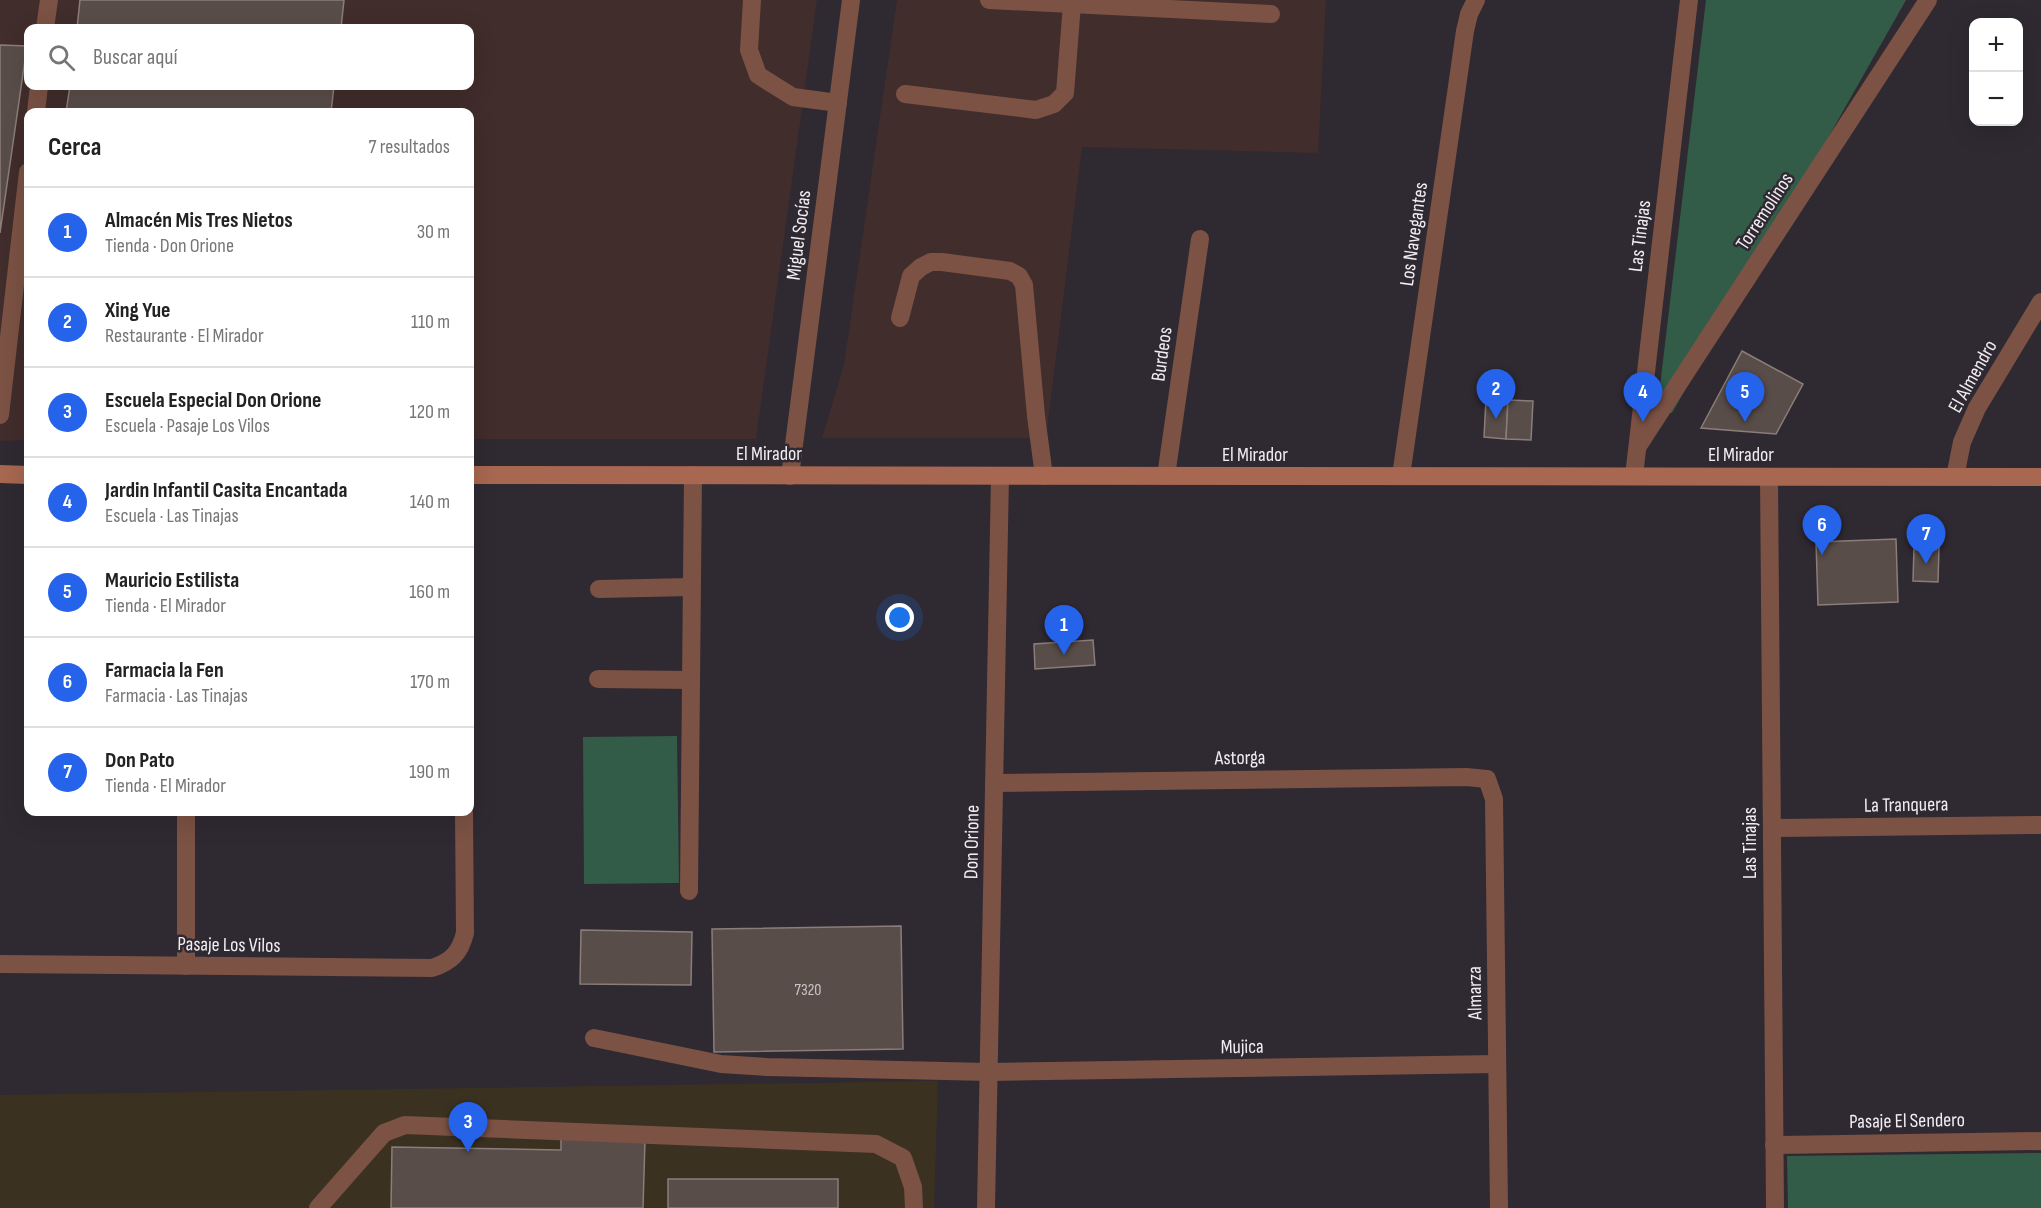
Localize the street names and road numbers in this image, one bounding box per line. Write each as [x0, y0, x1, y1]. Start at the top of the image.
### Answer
street label: Torremolinos [1731, 168, 1799, 255]
street label: Los Navegantes [1395, 181, 1433, 288]
street label: Miguel Socías [782, 189, 816, 281]
street label: Las Tinajas [1624, 199, 1656, 273]
street label: Burdeos [1146, 325, 1178, 383]
street label: El Almendro [1943, 336, 2003, 417]
street label: El Mirador [736, 442, 802, 466]
street label: El Mirador [1222, 443, 1288, 467]
street label: El Mirador [1708, 443, 1774, 467]
street label: Astorga [1213, 746, 1266, 770]
street label: La Tranquera [1864, 792, 1948, 818]
street label: Don Orione [959, 805, 985, 879]
street label: Las Tinajas [1738, 807, 1762, 879]
street label: Pasaje Los Vilos [177, 932, 281, 958]
street label: Almarza [1463, 966, 1487, 1021]
street label: Mujica [1220, 1035, 1264, 1059]
street label: Pasaje El Sendero [1849, 1108, 1965, 1134]

